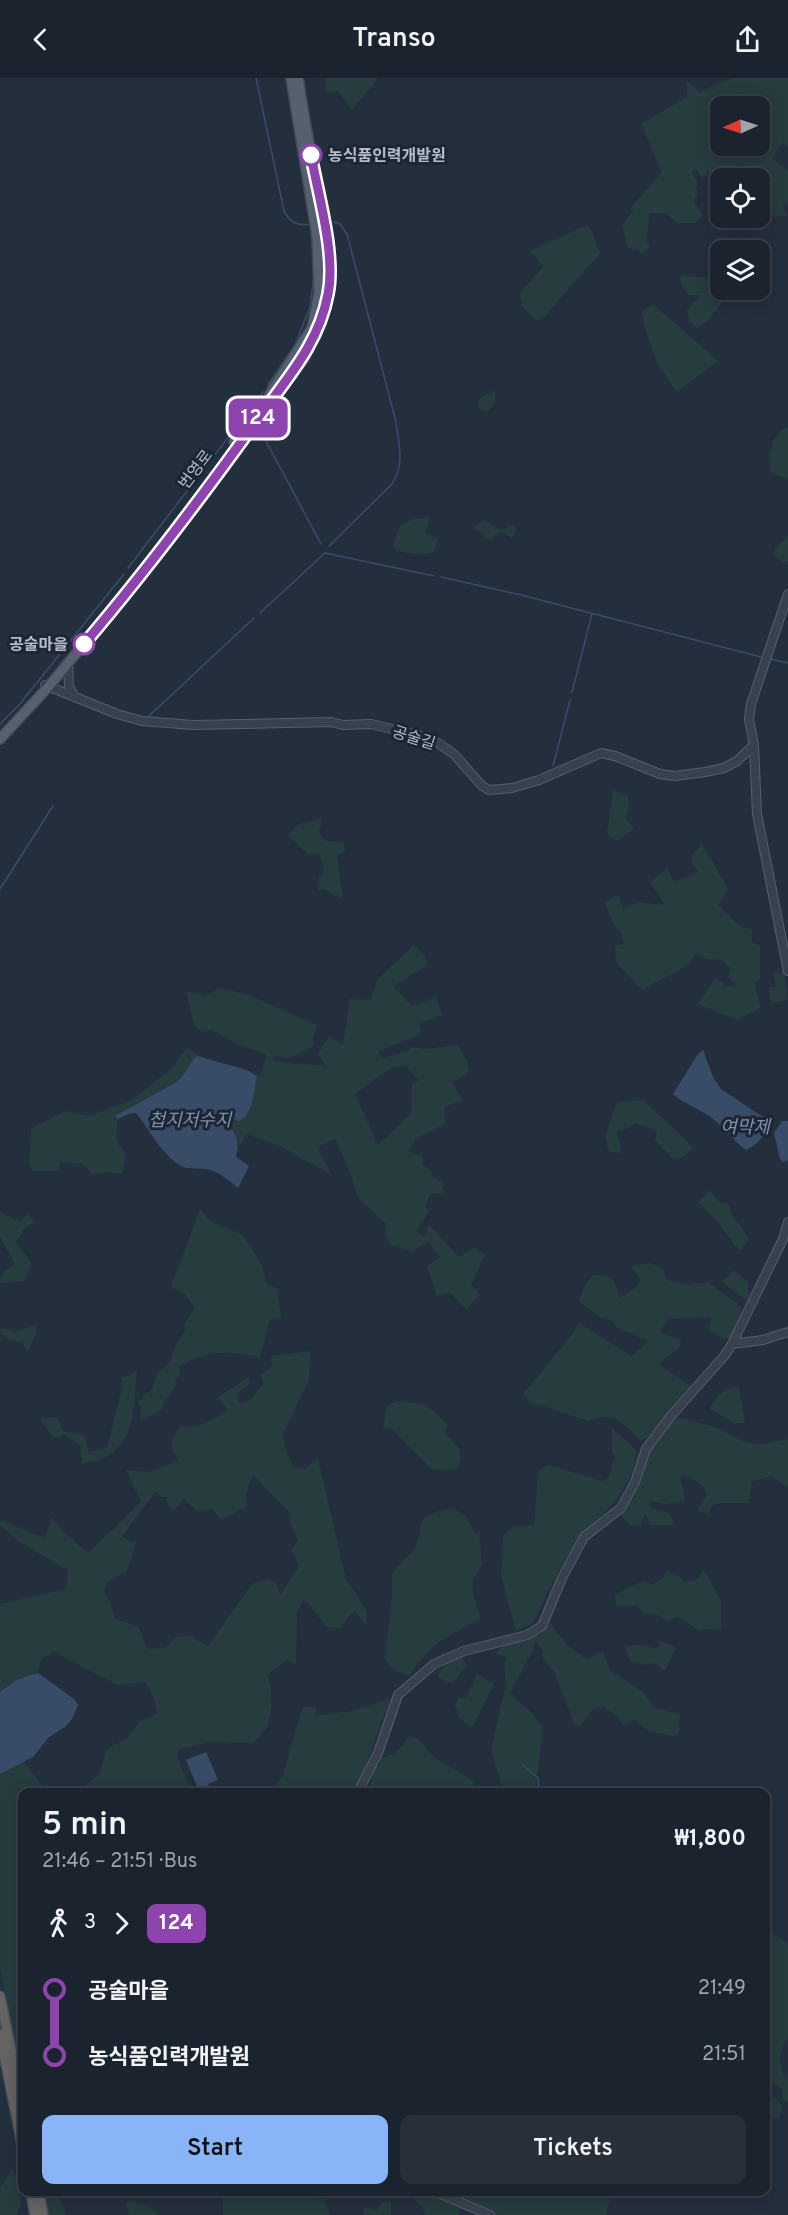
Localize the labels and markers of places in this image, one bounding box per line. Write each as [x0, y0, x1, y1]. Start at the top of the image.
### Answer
marker: 농식품인력개발원 [300, 144, 322, 166]
place label: 농식품인력개발원 [328, 147, 446, 167]
marker: 공술마을 [73, 633, 95, 655]
place label: 공술마을 [9, 636, 68, 656]

